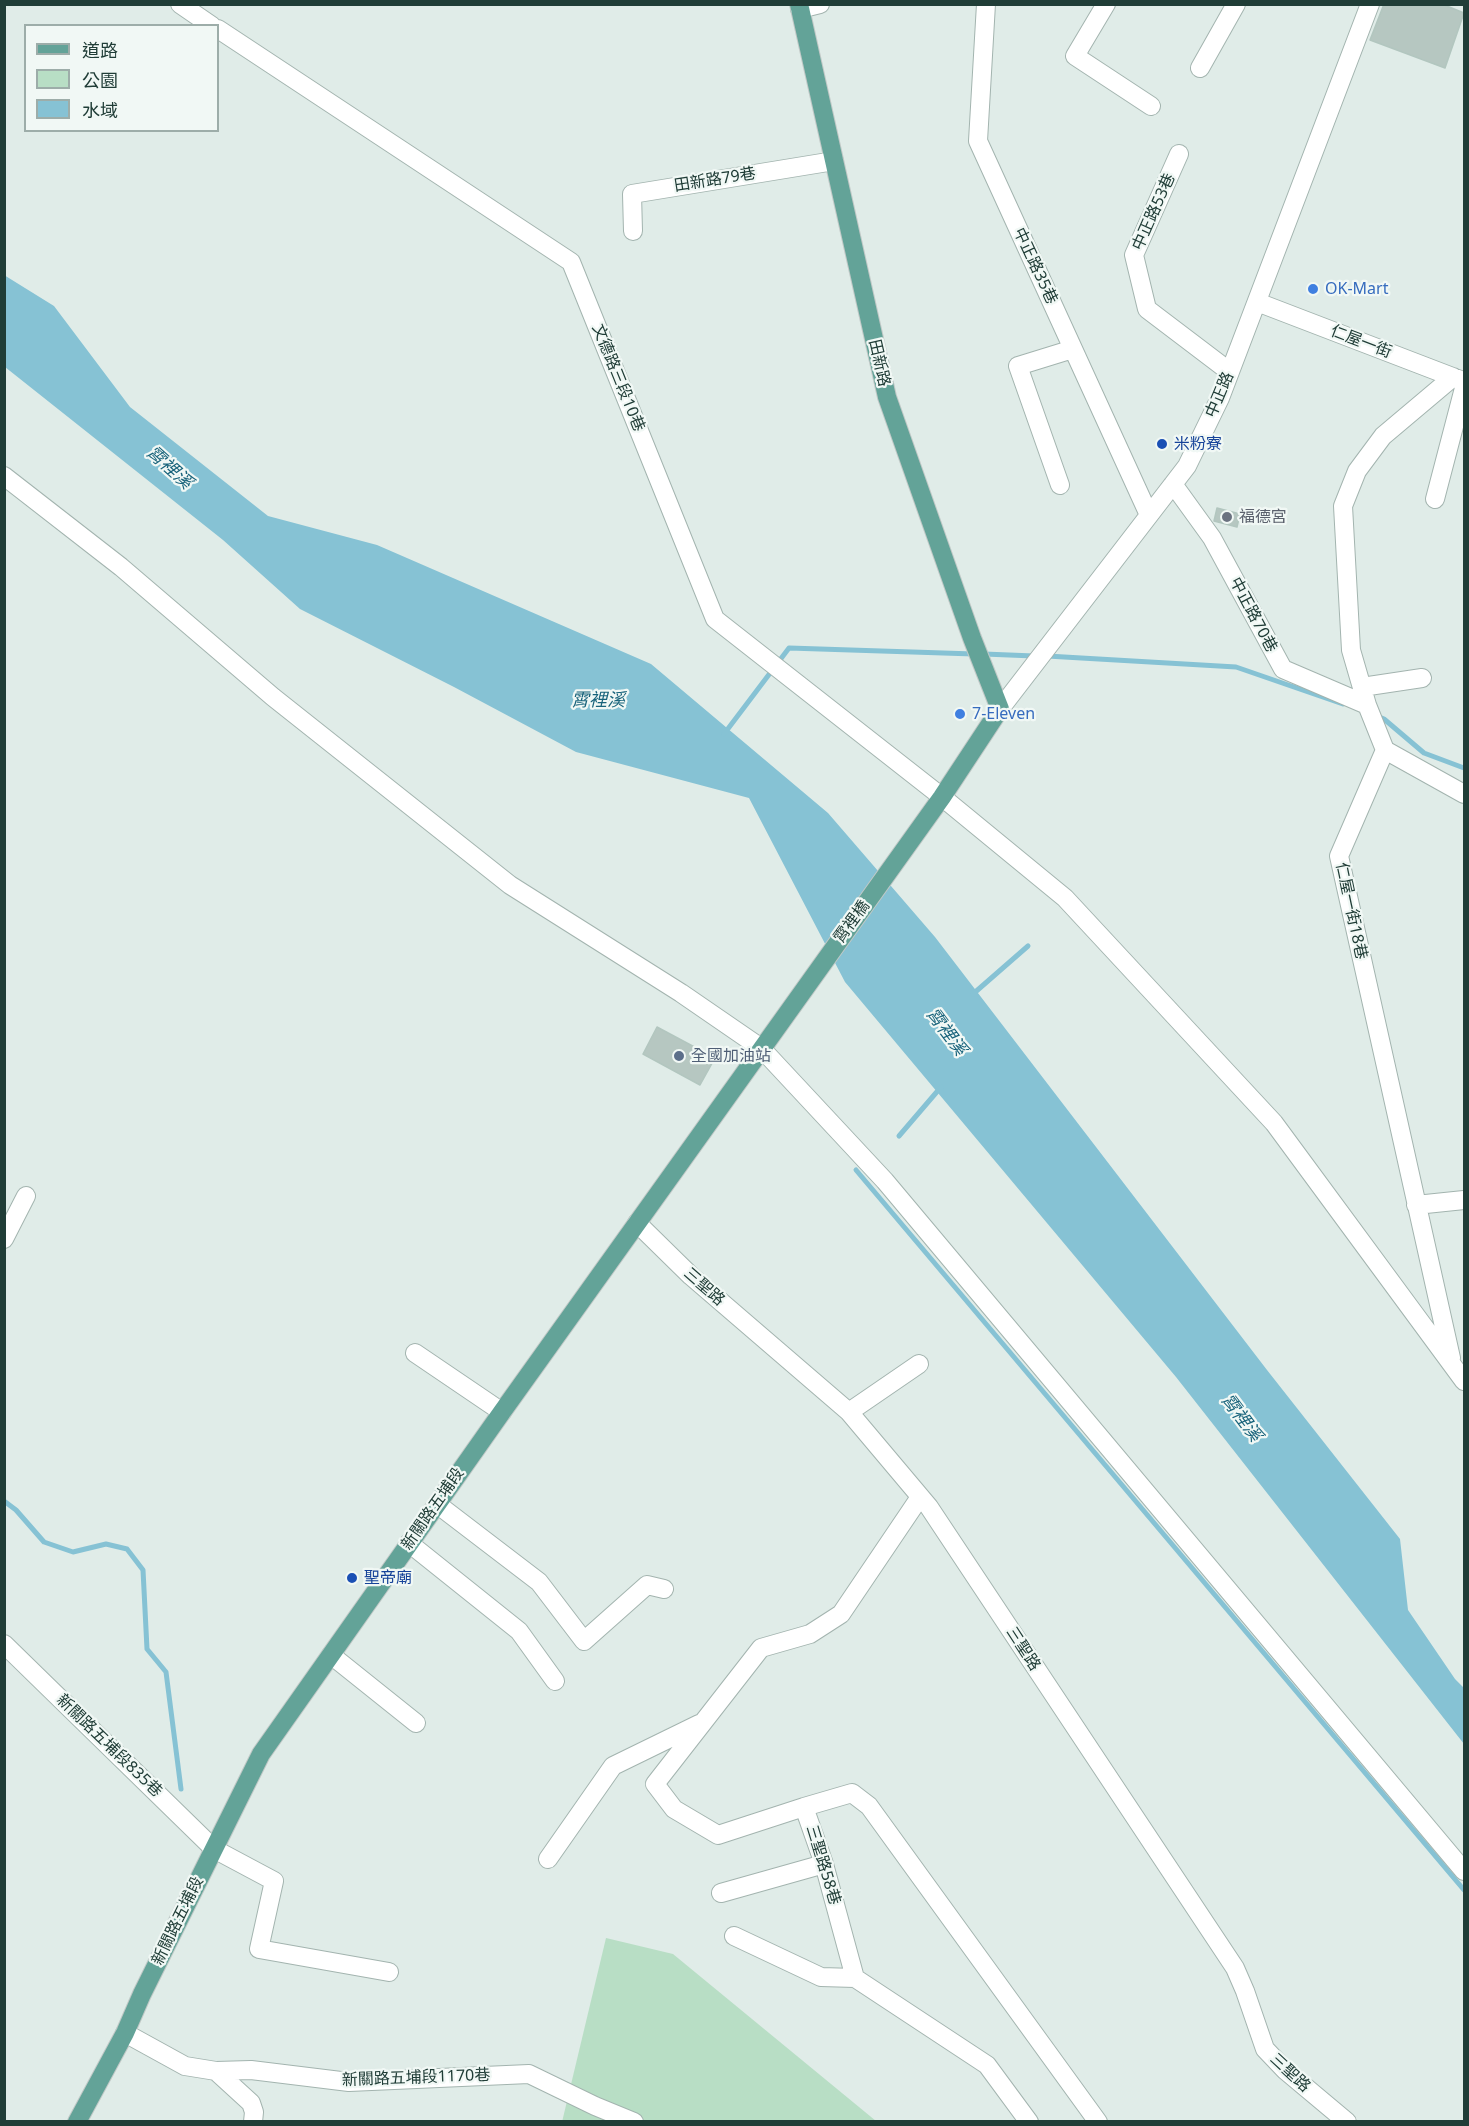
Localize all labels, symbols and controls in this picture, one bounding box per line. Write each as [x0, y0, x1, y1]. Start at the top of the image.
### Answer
legend [24, 24, 219, 132]
text: 道路 [82, 38, 118, 62]
text: 公園 [82, 68, 118, 92]
text: 水域 [82, 98, 118, 122]
street label: 田新路79巷 [673, 164, 757, 196]
street label: 中正路53巷 [1128, 171, 1180, 253]
street label: 中正路35巷 [1009, 225, 1061, 307]
place label: OK-Mart [1325, 279, 1388, 299]
marker: OK-Mart [1306, 282, 1320, 296]
street label: 文德路三段10巷 [588, 321, 648, 435]
street label: 仁屋一街 [1328, 322, 1394, 362]
street label: 田新路 [864, 337, 894, 389]
street label: 中正路 [1202, 369, 1238, 421]
place label: 米粉寮 [1174, 434, 1222, 454]
marker: 米粉寮 [1155, 437, 1169, 451]
water label: 霄裡溪 [142, 442, 196, 494]
place label: 福德宮 [1239, 507, 1287, 527]
marker: 福德宮 [1220, 510, 1234, 524]
street label: 中正路70巷 [1225, 574, 1281, 656]
water label: 霄裡溪 [571, 690, 625, 712]
place label: 7-Eleven [972, 704, 1035, 724]
marker: 7-Eleven [953, 707, 967, 721]
street label: 仁屋一街18巷 [1331, 861, 1371, 961]
street label: 霄裡橋 [830, 897, 874, 947]
water label: 霄裡溪 [921, 1004, 971, 1060]
place label: 全國加油站 [691, 1046, 771, 1066]
marker: 全國加油站 [672, 1049, 686, 1063]
street label: 三聖路 [680, 1264, 728, 1310]
water label: 霄裡溪 [1216, 1390, 1266, 1446]
street label: 新關路五埔段 [398, 1464, 468, 1554]
place label: 聖帝廟 [364, 1568, 412, 1588]
marker: 聖帝廟 [345, 1571, 359, 1585]
street label: 三聖路 [1002, 1624, 1044, 1674]
street label: 新關路五埔段835巷 [52, 1691, 166, 1801]
street label: 三聖路58巷 [802, 1823, 844, 1907]
street label: 新關路五埔段 [148, 1874, 208, 1968]
street label: 三聖路 [1266, 2050, 1314, 2096]
street label: 新關路五埔段1170巷 [341, 2066, 491, 2090]

